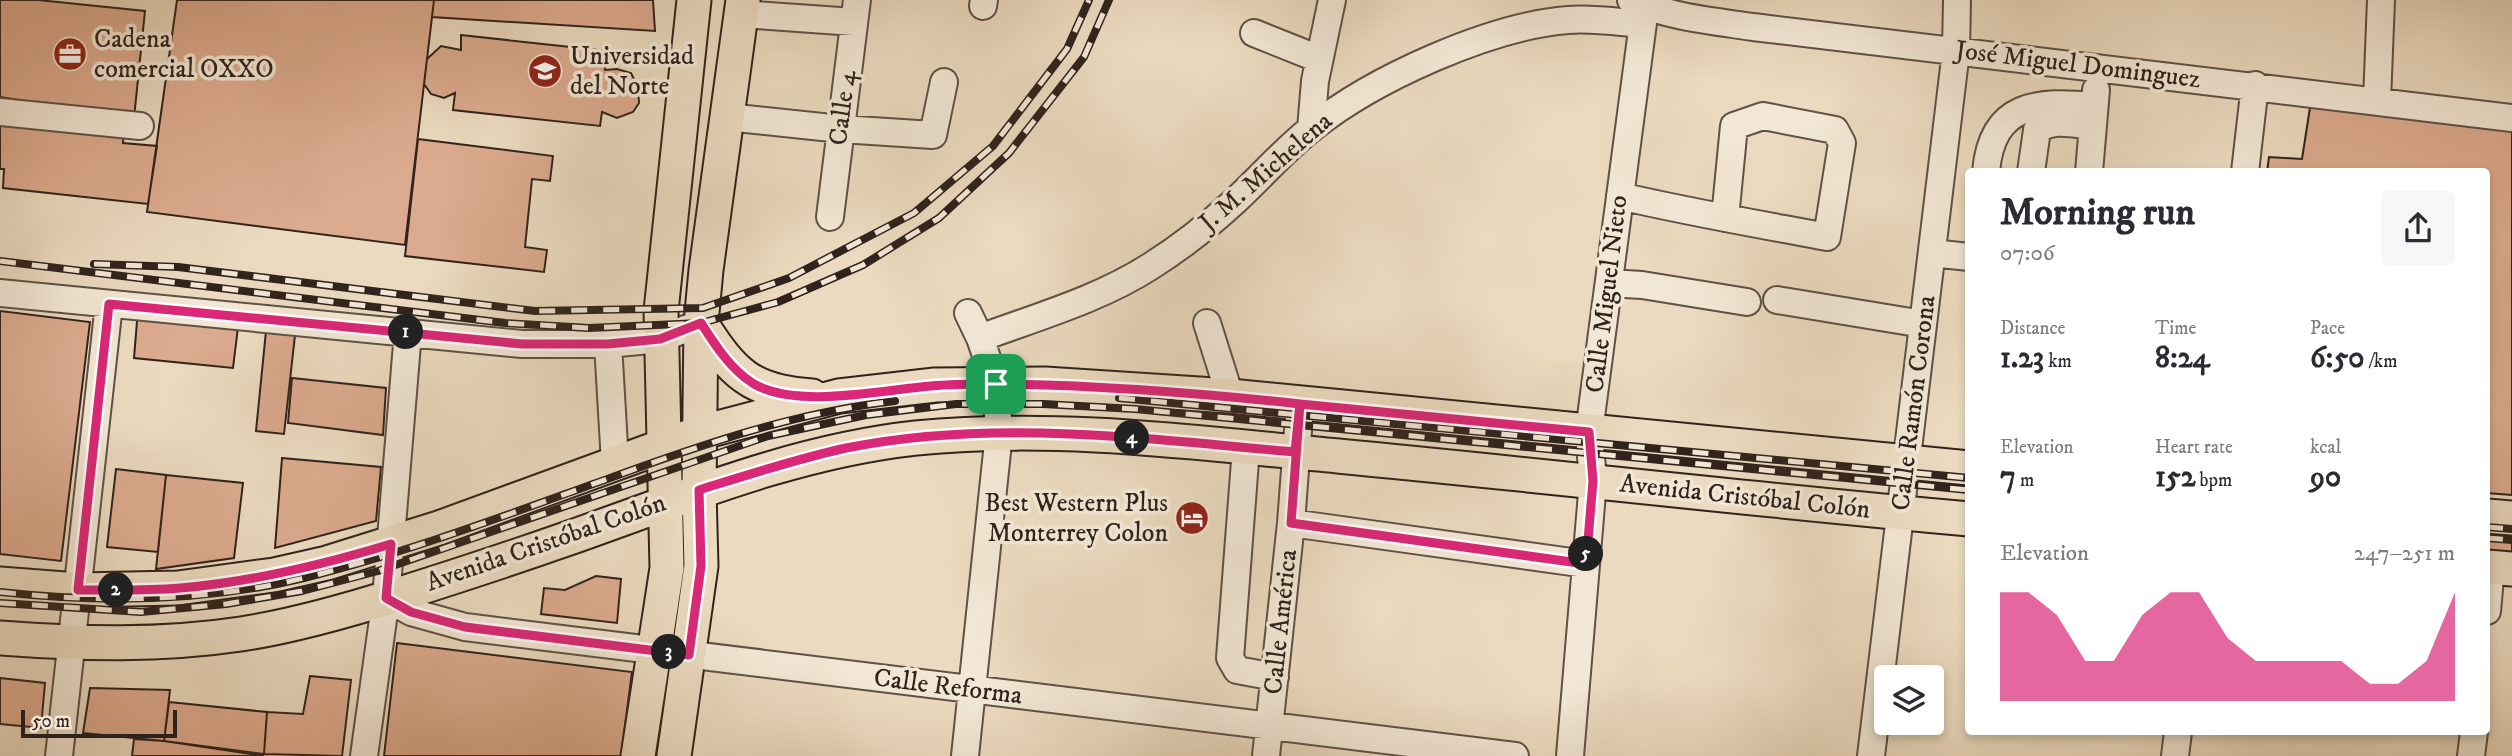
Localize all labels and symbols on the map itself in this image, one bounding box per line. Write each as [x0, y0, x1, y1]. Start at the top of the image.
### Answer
place label: Cadena comercial OXXO [94, 23, 274, 86]
street label: José Miguel Dominguez [1952, 33, 2202, 96]
office icon: Cadena comercial OXXO [51, 35, 89, 73]
place label: Universidad del Norte [570, 40, 694, 103]
school or university icon: Universidad del Norte [526, 52, 564, 90]
street label: Calle 4 [822, 68, 864, 147]
street label: J. M. Michelena [1191, 105, 1340, 240]
street label: Calle Miguel Nieto [1578, 193, 1636, 395]
street label: Calle Ramón Corona [1884, 293, 1944, 513]
pin: 1 [388, 314, 424, 350]
pin [966, 354, 1026, 414]
pin: 4 [1114, 420, 1150, 456]
street label: Avenida Cristóbal Colón [1618, 467, 1872, 527]
street label: Avenida Cristóbal Colón [422, 486, 671, 600]
place label: Best Western Plus Monterrey Colon [984, 487, 1168, 550]
hotel icon: Best Western Plus Monterrey Colon [1173, 499, 1211, 537]
pin: 5 [1568, 536, 1604, 572]
street label: Calle América [1257, 548, 1305, 696]
pin: 2 [99, 572, 134, 608]
pin: 3 [652, 634, 686, 670]
street label: Calle Reforma [872, 662, 1024, 712]
scale bar [21, 707, 177, 739]

